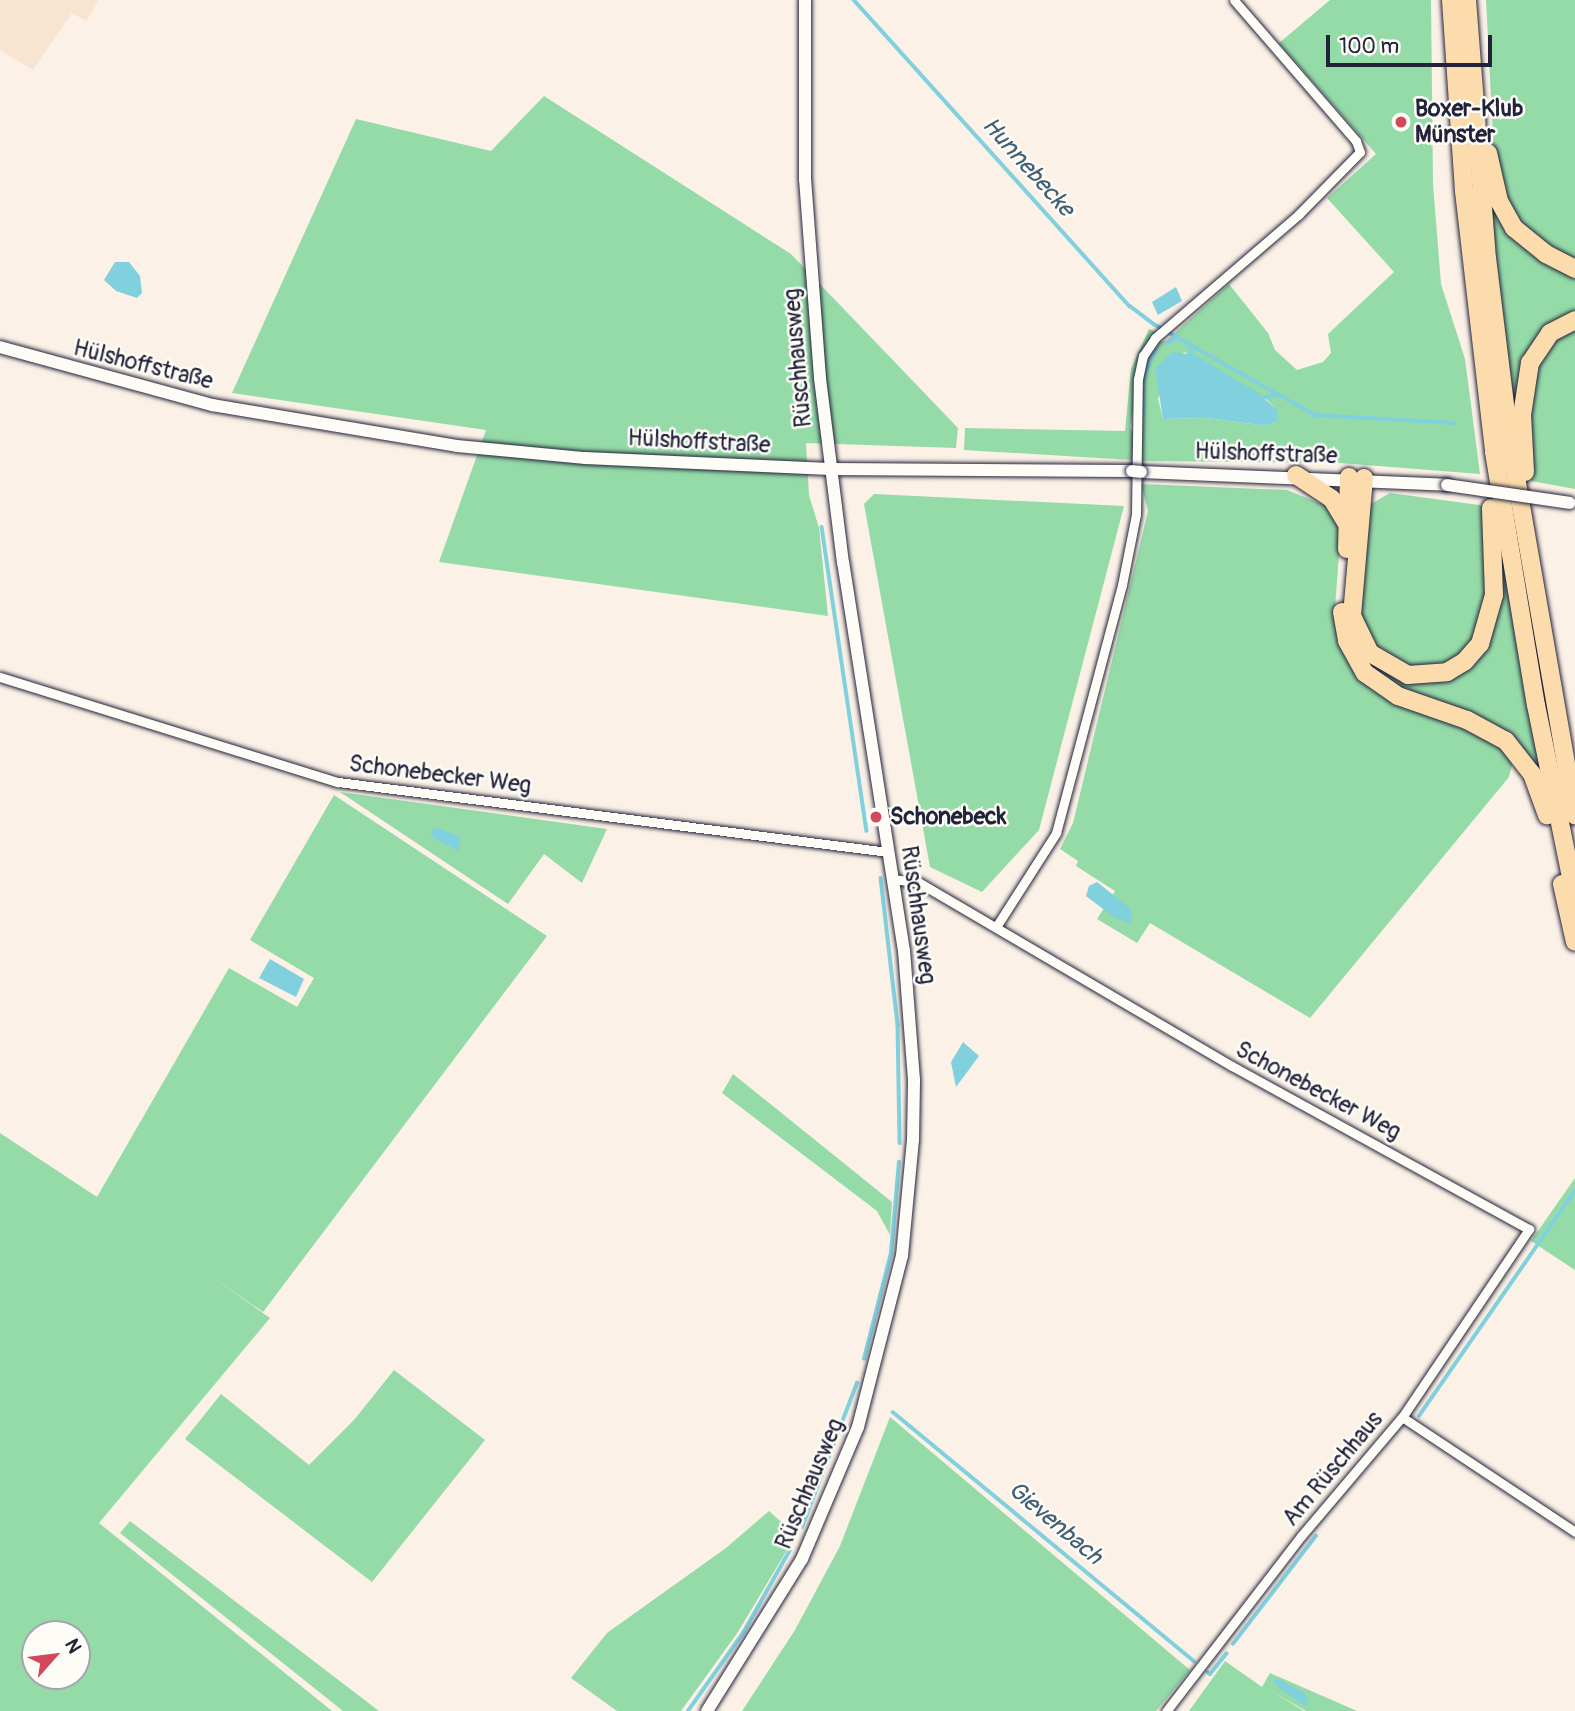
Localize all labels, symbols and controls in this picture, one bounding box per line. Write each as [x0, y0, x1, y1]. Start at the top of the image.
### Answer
scale bar [1330, 21, 1496, 65]
text: 100 m [1339, 33, 1399, 60]
place label: Boxer-Klub Münster [1415, 95, 1523, 149]
water label: Hunnebecke [976, 111, 1080, 223]
marker: Boxer-Klub Münster [1393, 114, 1409, 130]
street label: Rüschhausweg [778, 287, 818, 429]
street label: Hülshoffstraße [70, 334, 216, 396]
street label: Hülshoffstraße [627, 424, 771, 460]
street label: Hülshoffstraße [1194, 438, 1338, 470]
street label: Schonebecker Weg [347, 750, 533, 800]
place label: Schonebeck [890, 803, 1006, 831]
marker: Schonebeck [868, 809, 884, 825]
street label: Rüschhausweg [895, 844, 941, 986]
street label: Schonebecker Weg [1231, 1036, 1405, 1146]
street label: Am Rüschhaus [1277, 1406, 1389, 1532]
street label: Rüschhausweg [770, 1415, 850, 1553]
water label: Gievenbach [1002, 1475, 1108, 1571]
north arrow [21, 1620, 91, 1690]
text: N [59, 1635, 86, 1657]

